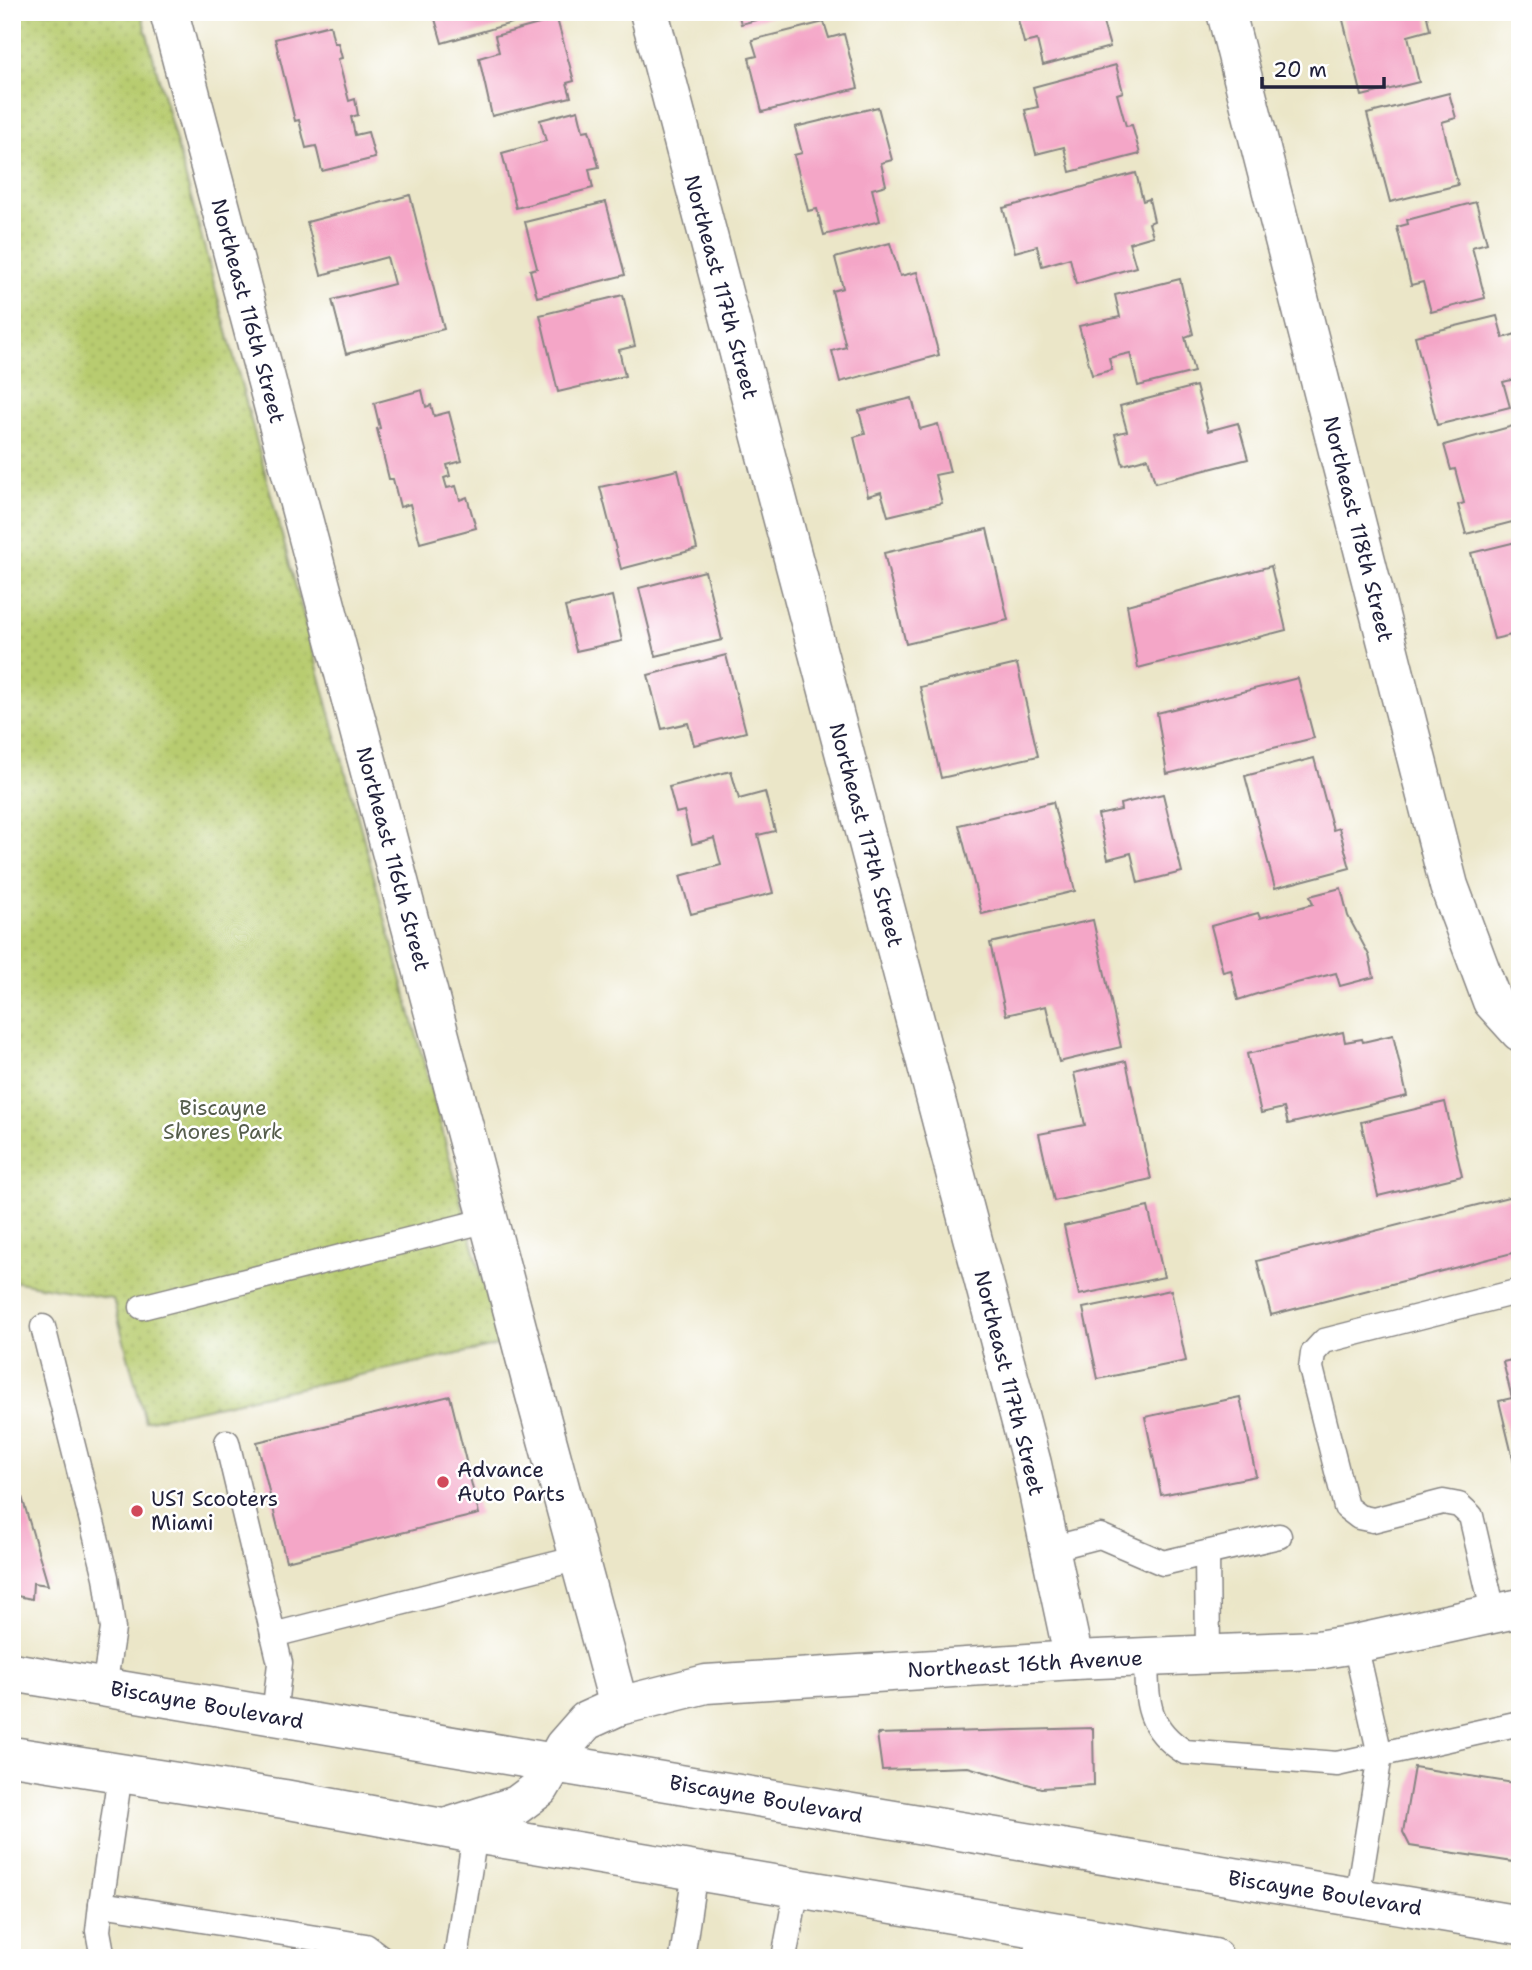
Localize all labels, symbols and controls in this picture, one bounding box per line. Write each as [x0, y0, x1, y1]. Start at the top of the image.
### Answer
scale bar [1262, 46, 1385, 90]
text: 20 m [1273, 56, 1327, 84]
street label: Northeast 117th Street [678, 172, 764, 402]
street label: Northeast 116th Street [205, 196, 291, 426]
street label: Northeast 118th Street [1316, 413, 1400, 645]
street label: Northeast 117th Street [823, 720, 909, 950]
street label: Northeast 116th Street [350, 744, 436, 974]
park label: Biscayne Shores Park [163, 1094, 283, 1146]
street label: Northeast 117th Street [967, 1267, 1051, 1499]
place label: Advance Auto Parts [457, 1456, 565, 1508]
marker: Advance Auto Parts [435, 1474, 451, 1490]
place label: US1 Scooters Miami [151, 1485, 278, 1537]
marker: US1 Scooters Miami [129, 1503, 145, 1519]
street label: Northeast 16th Avenue [907, 1644, 1143, 1684]
street label: Biscayne Boulevard [108, 1674, 306, 1736]
street label: Biscayne Boulevard [667, 1768, 865, 1830]
street label: Biscayne Boulevard [1226, 1864, 1424, 1922]

